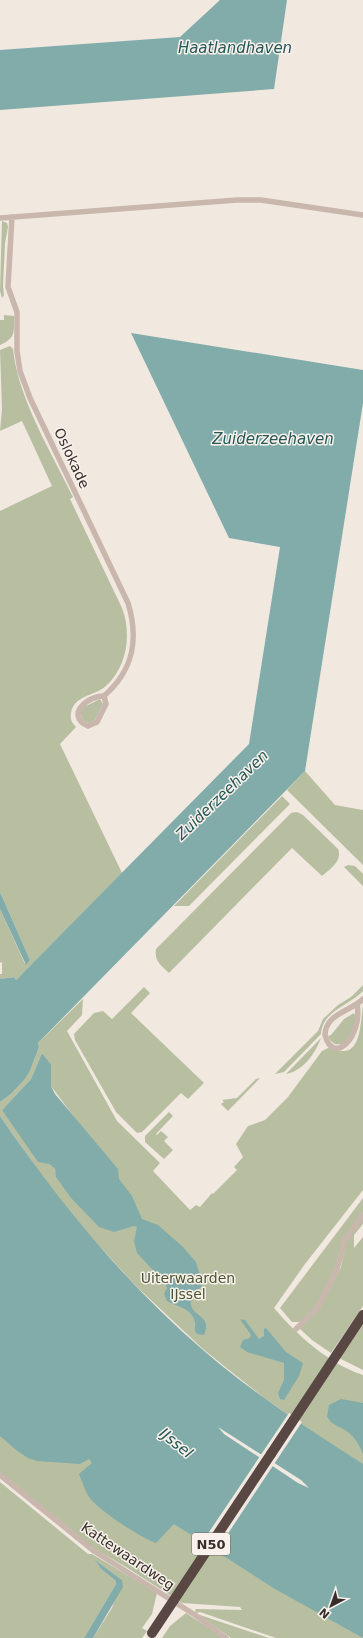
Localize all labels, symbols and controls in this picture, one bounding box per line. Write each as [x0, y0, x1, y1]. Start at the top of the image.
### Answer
water label: Haatlandhaven [178, 39, 292, 57]
street label: Oslokade [51, 425, 93, 491]
water label: Zuiderzeehaven [211, 430, 334, 448]
water label: Zuiderzeehaven [171, 746, 272, 844]
park label: Uiterwaarden IJssel [141, 1270, 235, 1302]
water label: IJssel [156, 1424, 197, 1462]
street label: Kattewaardweg [78, 1519, 178, 1593]
road number: N50 [192, 1533, 230, 1555]
north arrow [311, 1586, 351, 1626]
text: N [317, 1605, 333, 1621]

